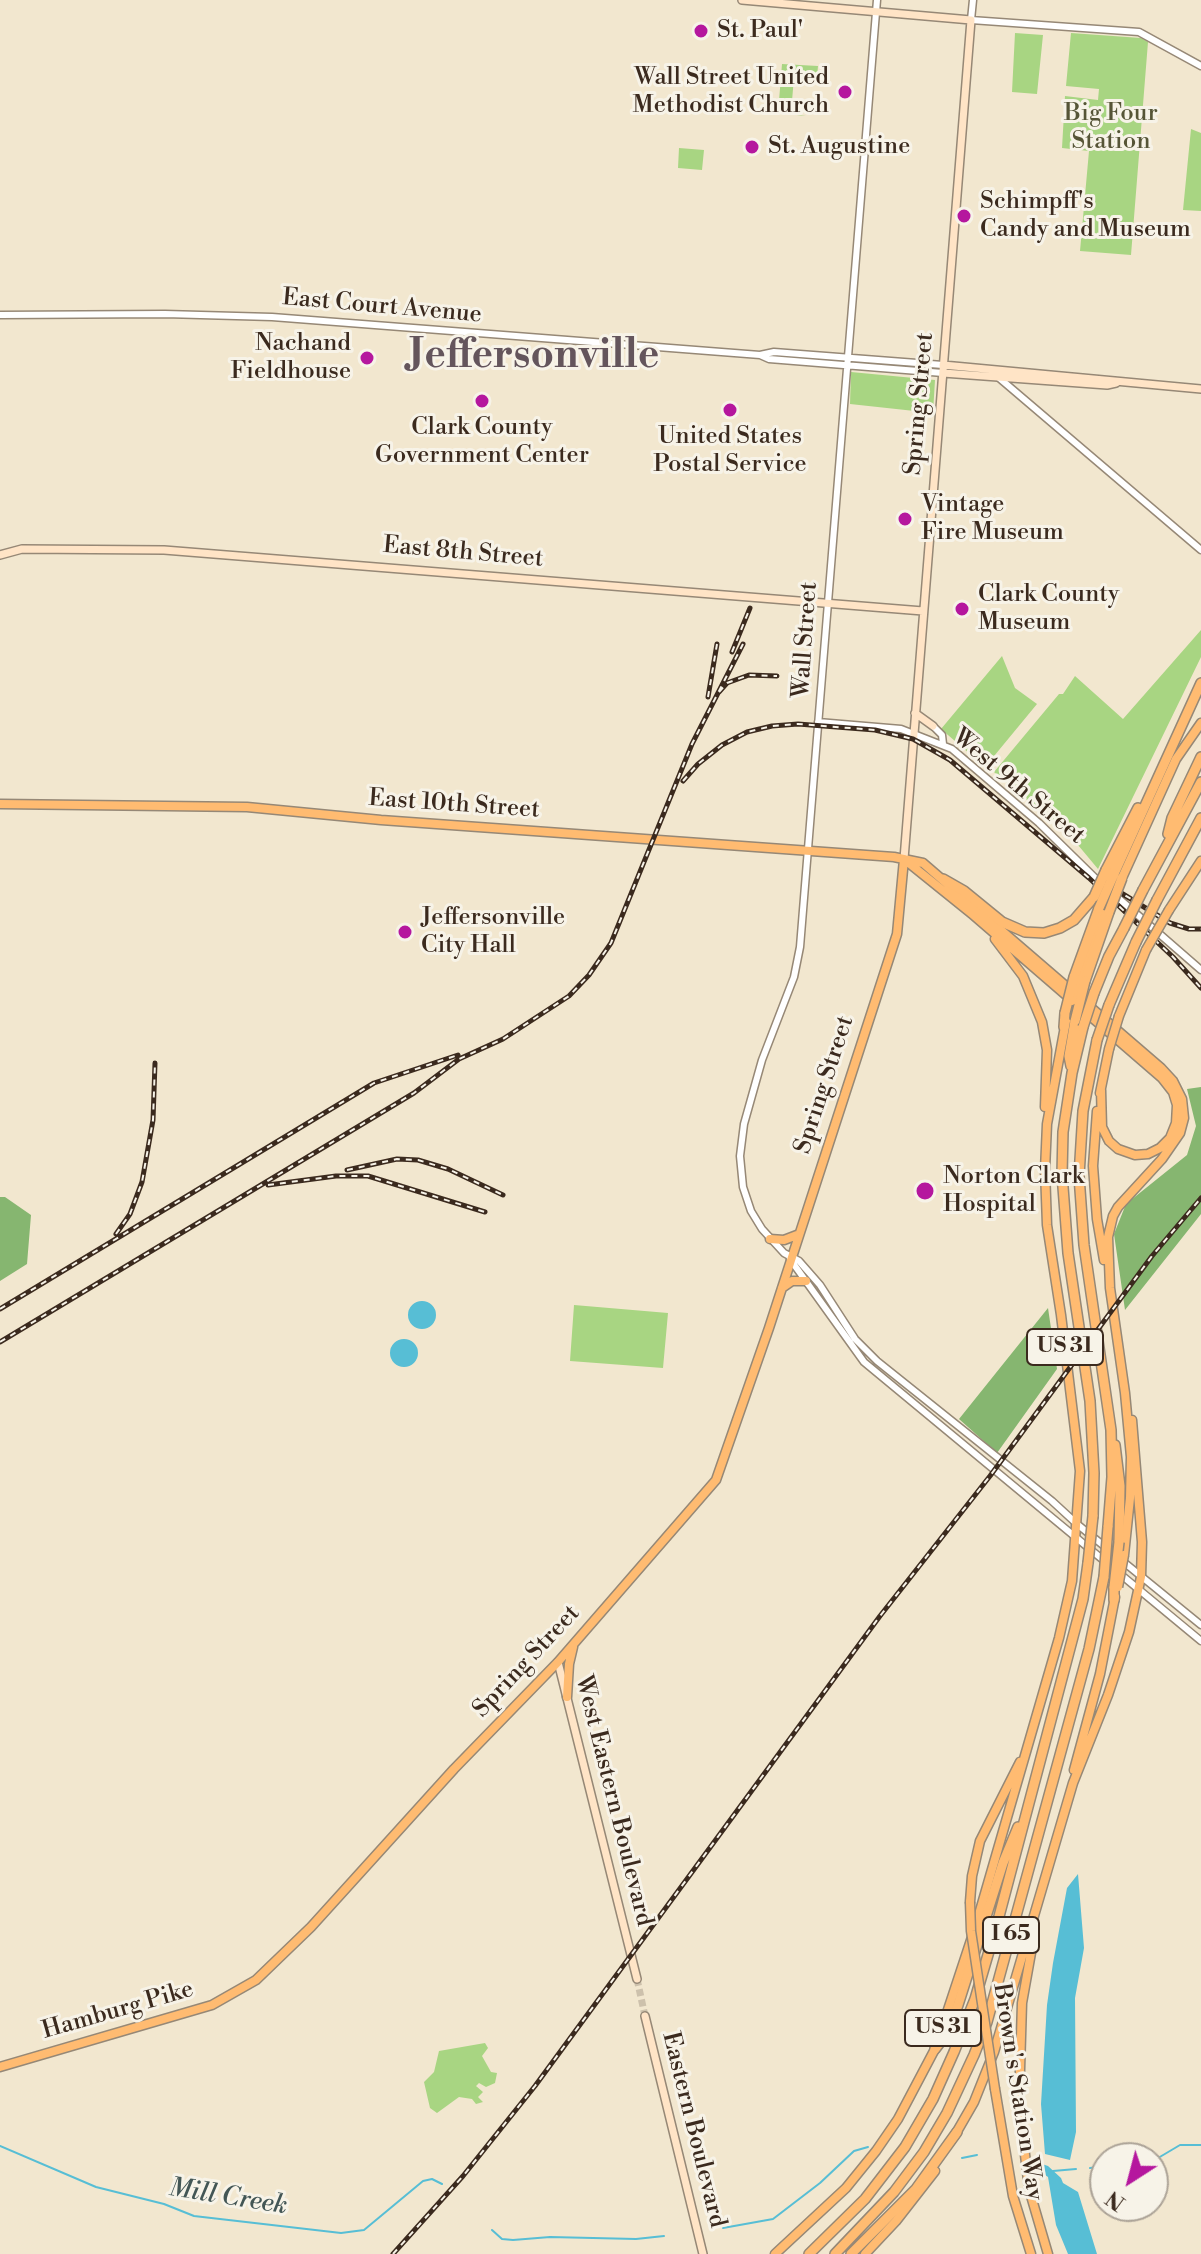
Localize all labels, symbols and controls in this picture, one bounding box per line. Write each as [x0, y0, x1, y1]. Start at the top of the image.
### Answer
place label: St. Paul' [717, 17, 803, 45]
marker: St. Paul' [692, 22, 710, 40]
place label: Wall Street United Methodist Church [633, 64, 829, 120]
marker: Wall Street United Methodist Church [836, 83, 854, 101]
park label: Big Four Station [1064, 100, 1158, 156]
place label: St. Augustine [768, 133, 910, 161]
marker: St. Augustine [743, 138, 761, 156]
place label: Schimpff's Candy and Museum [980, 188, 1191, 244]
marker: Schimpff's Candy and Museum [955, 207, 973, 225]
street label: East Court Avenue [281, 284, 483, 330]
place label: Nachand Fieldhouse [231, 330, 351, 386]
street label: Spring Street [899, 331, 941, 477]
district label: Jeffersonville [409, 333, 659, 381]
marker: Nachand Fieldhouse [358, 349, 376, 367]
marker: Clark County Government Center [473, 392, 491, 410]
marker: United States Postal Service [721, 401, 739, 419]
place label: Clark County Government Center [375, 414, 589, 470]
place label: United States Postal Service [653, 423, 807, 479]
place label: Vintage Fire Museum [921, 491, 1064, 547]
marker: Vintage Fire Museum [896, 510, 914, 528]
street label: East 8th Street [382, 532, 544, 574]
street label: Wall Street [788, 581, 824, 699]
place label: Clark County Museum [978, 581, 1119, 637]
marker: Clark County Museum [953, 600, 971, 618]
street label: West 9th Street [946, 723, 1090, 851]
street label: East 10th Street [367, 785, 541, 825]
place label: Jeffersonville City Hall [421, 904, 565, 960]
marker: Jeffersonville City Hall [396, 923, 414, 941]
street label: Spring Street [789, 1012, 861, 1158]
place label: Norton Clark Hospital [943, 1163, 1084, 1219]
marker: Norton Clark Hospital [914, 1180, 936, 1202]
road number: US 31 [1027, 1329, 1103, 1365]
street label: Spring Street [468, 1600, 586, 1724]
street label: West Eastern Boulevard [568, 1673, 658, 1929]
road number: I 65 [983, 1917, 1039, 1953]
street label: Hamburg Pike [39, 1976, 197, 2046]
street label: Brown's Station Way [986, 1981, 1048, 2203]
road number: US 31 [905, 2010, 981, 2046]
street label: Eastern Boulevard [655, 2029, 731, 2231]
north arrow [1089, 2142, 1169, 2222]
water label: Mill Creek [167, 2173, 289, 2223]
text: N [1101, 2184, 1131, 2216]

